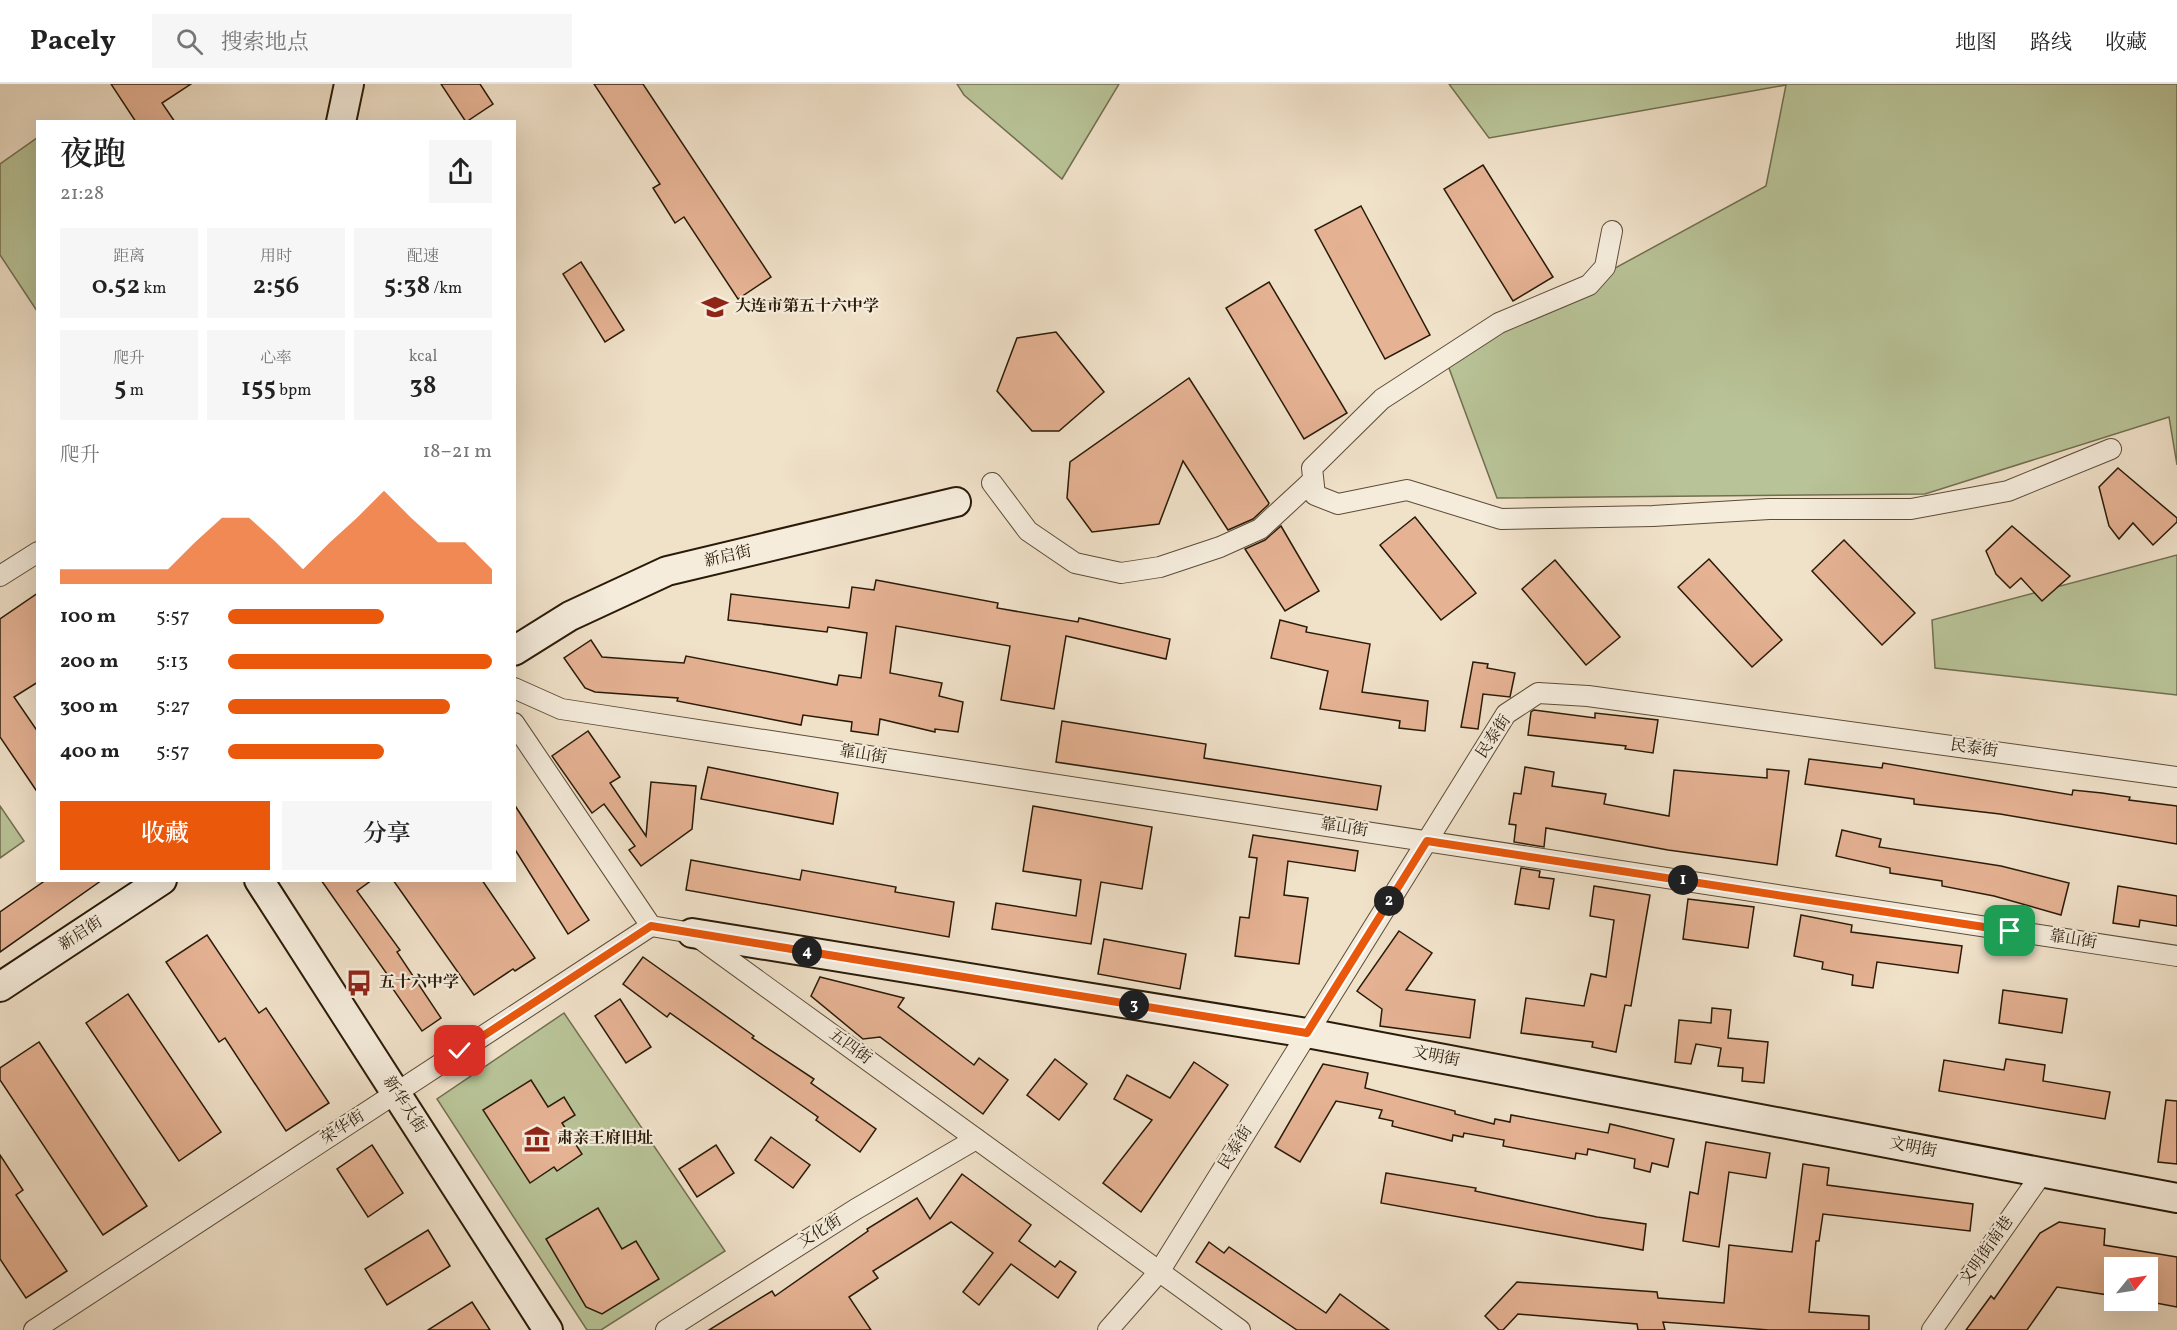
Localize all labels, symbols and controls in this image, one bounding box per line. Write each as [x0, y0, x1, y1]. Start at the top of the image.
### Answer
search box [152, 14, 572, 68]
text: Pacely [30, 22, 116, 61]
icon: search [173, 25, 206, 58]
text: 搜索地点 [221, 28, 309, 59]
text: 地图 [1955, 29, 1997, 58]
text: 路线 [2030, 29, 2072, 58]
text: 收藏 [2105, 29, 2147, 58]
text: 夜跑 [60, 134, 126, 180]
button: share [429, 140, 492, 203]
text: 21:28 [60, 180, 104, 208]
text: 距离 [113, 246, 145, 268]
text: 用时 [260, 246, 292, 268]
text: 配速 [407, 246, 439, 268]
text: 0.52 [92, 268, 140, 304]
text: 2:56 [253, 268, 299, 304]
text: 5:38 [384, 268, 430, 304]
text: km [140, 278, 166, 300]
text: /km [430, 278, 462, 300]
school or university icon: 大连市第五十六中学 [700, 292, 730, 322]
place label: 大连市第五十六中学 [735, 296, 879, 318]
text: kcal [409, 346, 437, 368]
text: 爬升 [113, 348, 145, 370]
text: 心率 [260, 348, 292, 370]
text: 38 [409, 368, 437, 404]
text: 5 [114, 370, 127, 406]
text: 155 [241, 370, 276, 406]
text: m [127, 380, 144, 402]
text: bpm [276, 380, 311, 402]
text: 18–21 m [423, 438, 492, 466]
text: 爬升 [60, 442, 100, 470]
street label: 新启街 [702, 541, 754, 573]
text: 100 m [60, 603, 116, 631]
text: 5:57 [156, 603, 190, 631]
text: 200 m [60, 648, 118, 676]
text: 5:13 [156, 648, 188, 676]
text: 300 m [60, 693, 118, 721]
text: 5:27 [156, 693, 190, 721]
street label: 民泰街 [1471, 711, 1517, 763]
street label: 民泰街 [1949, 735, 1999, 763]
text: 400 m [60, 738, 120, 766]
text: 5:57 [156, 738, 190, 766]
street label: 靠山街 [838, 740, 888, 770]
button: 收藏 [60, 801, 270, 870]
button: 分享 [282, 801, 492, 870]
street label: 靠山街 [1319, 813, 1369, 843]
pin: 1 [1668, 865, 1698, 895]
text: 1 [1680, 869, 1686, 891]
pin: 2 [1374, 886, 1404, 916]
text: 2 [1385, 890, 1393, 912]
pin [1984, 905, 2035, 956]
street label: 新启街 [55, 912, 107, 956]
icon: arrive [1993, 914, 2026, 947]
street label: 靠山街 [2048, 925, 2098, 955]
pin: 4 [792, 937, 822, 967]
text: 4 [802, 941, 812, 963]
bus stop icon: 五十六中学 [344, 968, 374, 998]
place label: 五十六中学 [379, 972, 459, 994]
pin: 3 [1119, 990, 1149, 1020]
text: 3 [1130, 994, 1138, 1016]
street label: 五四街 [824, 1024, 876, 1070]
pin [434, 1025, 485, 1076]
icon: check [443, 1034, 476, 1067]
street label: 文明街 [1410, 1042, 1462, 1072]
street label: 新华大街 [377, 1072, 431, 1138]
street label: 荣华街 [317, 1106, 369, 1150]
street label: 民泰街 [1214, 1122, 1258, 1174]
museum icon: 肃亲王府旧址 [522, 1124, 552, 1154]
place label: 肃亲王府旧址 [557, 1128, 653, 1150]
street label: 文明街 [1887, 1133, 1939, 1163]
street label: 文化街 [794, 1210, 846, 1254]
street label: 文明街南巷 [1955, 1212, 2019, 1290]
north arrow [2104, 1257, 2158, 1311]
map controls [2104, 1257, 2158, 1311]

